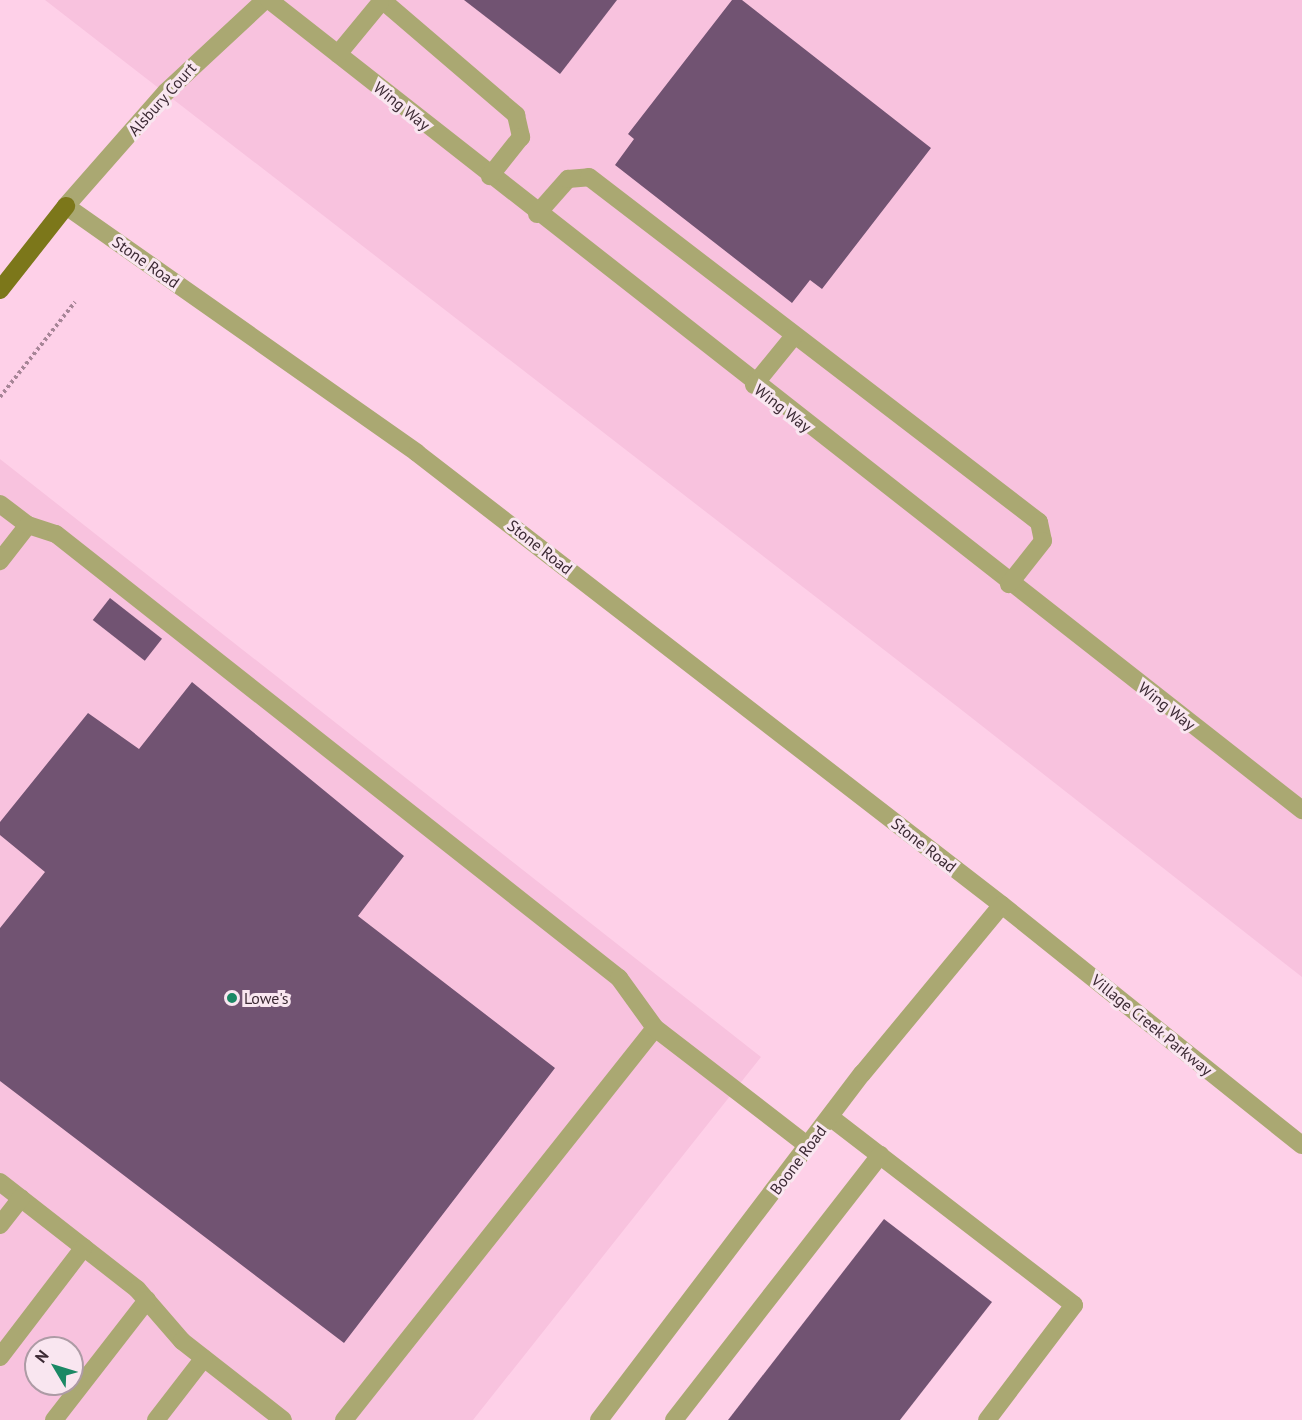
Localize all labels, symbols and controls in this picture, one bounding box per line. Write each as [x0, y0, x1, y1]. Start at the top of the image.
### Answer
street label: Alsbury Court [124, 58, 200, 140]
street label: Wing Way [370, 77, 434, 135]
street label: Stone Road [109, 232, 183, 292]
street label: Wing Way [751, 380, 815, 436]
street label: Stone Road [504, 516, 576, 578]
street label: Wing Way [1135, 678, 1199, 734]
street label: Stone Road [888, 814, 960, 876]
street label: Village Creek Parkway [1087, 970, 1217, 1080]
place label: Lowe's [244, 988, 288, 1008]
marker: Lowe's [225, 991, 239, 1005]
street label: Boone Road [766, 1122, 830, 1198]
north arrow [24, 1336, 84, 1396]
text: N [30, 1346, 53, 1366]

